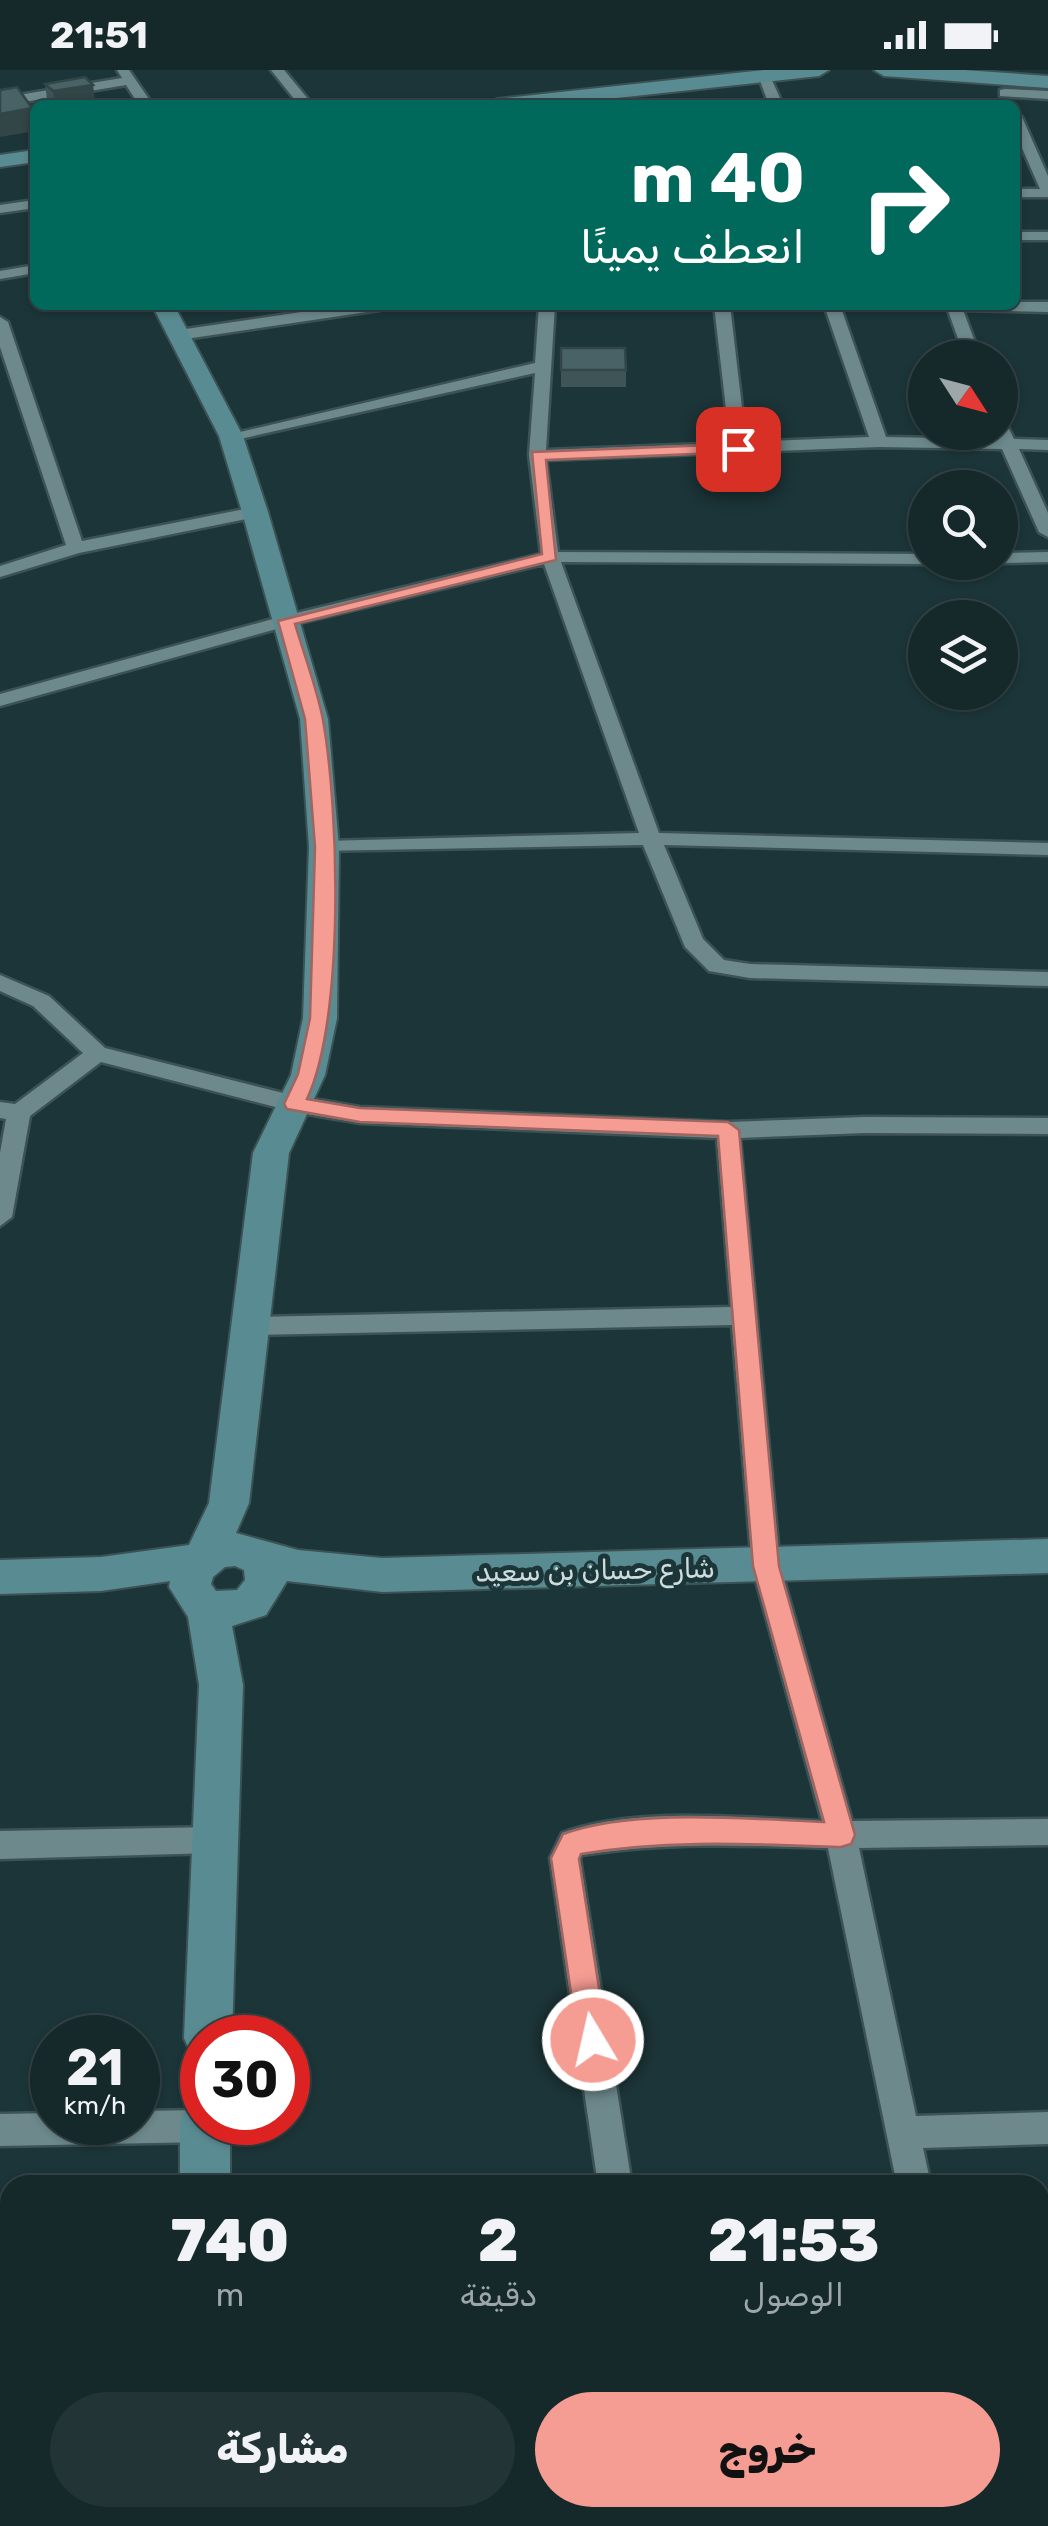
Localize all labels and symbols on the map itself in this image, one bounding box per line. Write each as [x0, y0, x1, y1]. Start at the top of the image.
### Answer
north arrow [908, 340, 1018, 450]
pin [696, 407, 781, 492]
street label: شارع حسان بن سعيد [475, 1551, 715, 1592]
position arrow [541, 1988, 645, 2092]
speed limit sign: 30 [180, 2015, 310, 2145]

